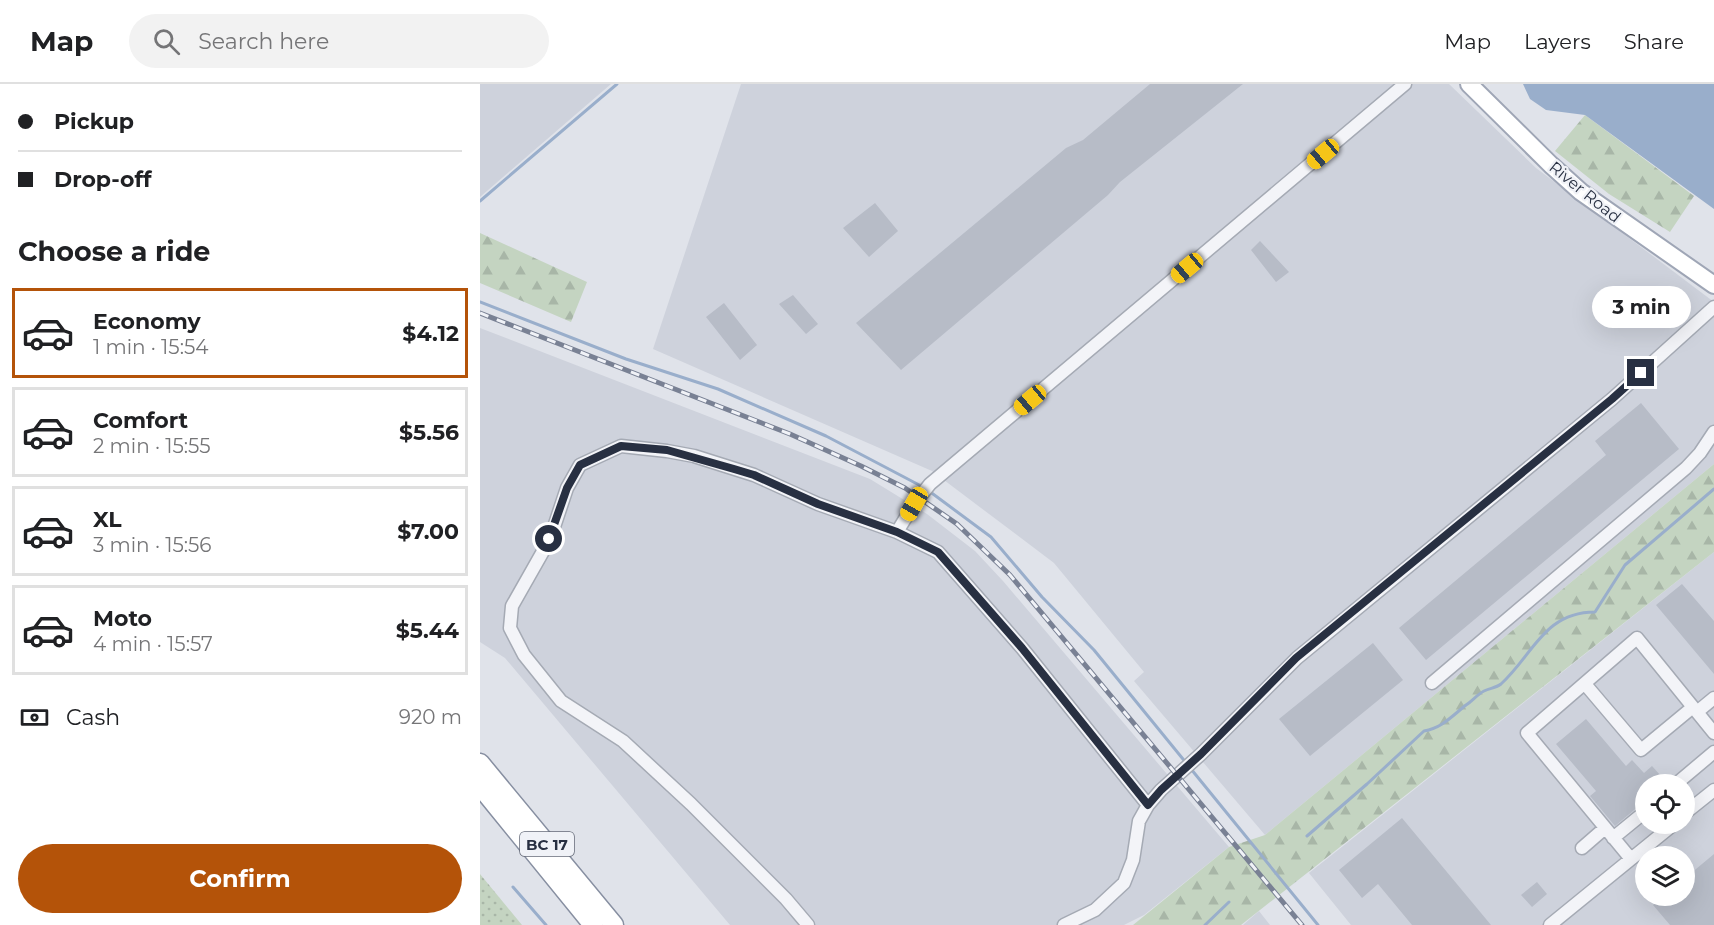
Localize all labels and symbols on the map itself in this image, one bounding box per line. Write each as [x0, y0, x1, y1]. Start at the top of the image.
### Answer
car [1303, 136, 1343, 172]
street label: River Road [1545, 157, 1625, 227]
car [1167, 250, 1207, 286]
callout: 3 min [1592, 286, 1690, 328]
route end [1627, 359, 1654, 386]
car [1010, 382, 1050, 418]
car [897, 484, 931, 524]
route start [535, 525, 562, 552]
road number: BC 17 [520, 832, 574, 856]

